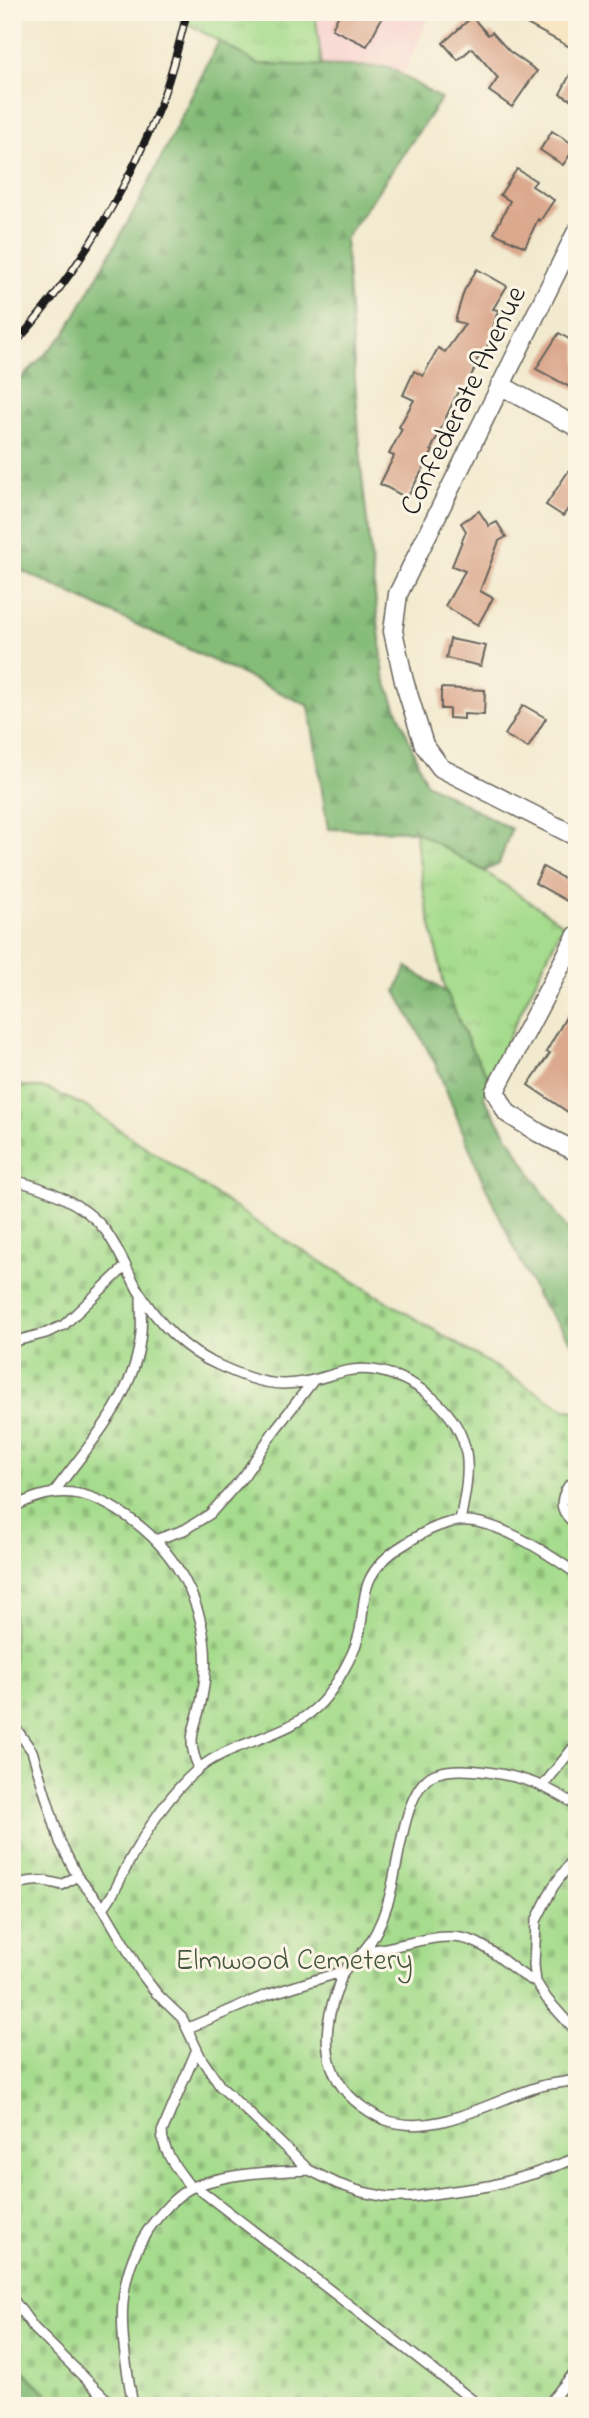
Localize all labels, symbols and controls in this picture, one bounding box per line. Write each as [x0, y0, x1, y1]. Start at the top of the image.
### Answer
street label: Confederate Avenue [390, 278, 540, 524]
park label: Elmwood Cemetery [175, 1940, 413, 1984]

